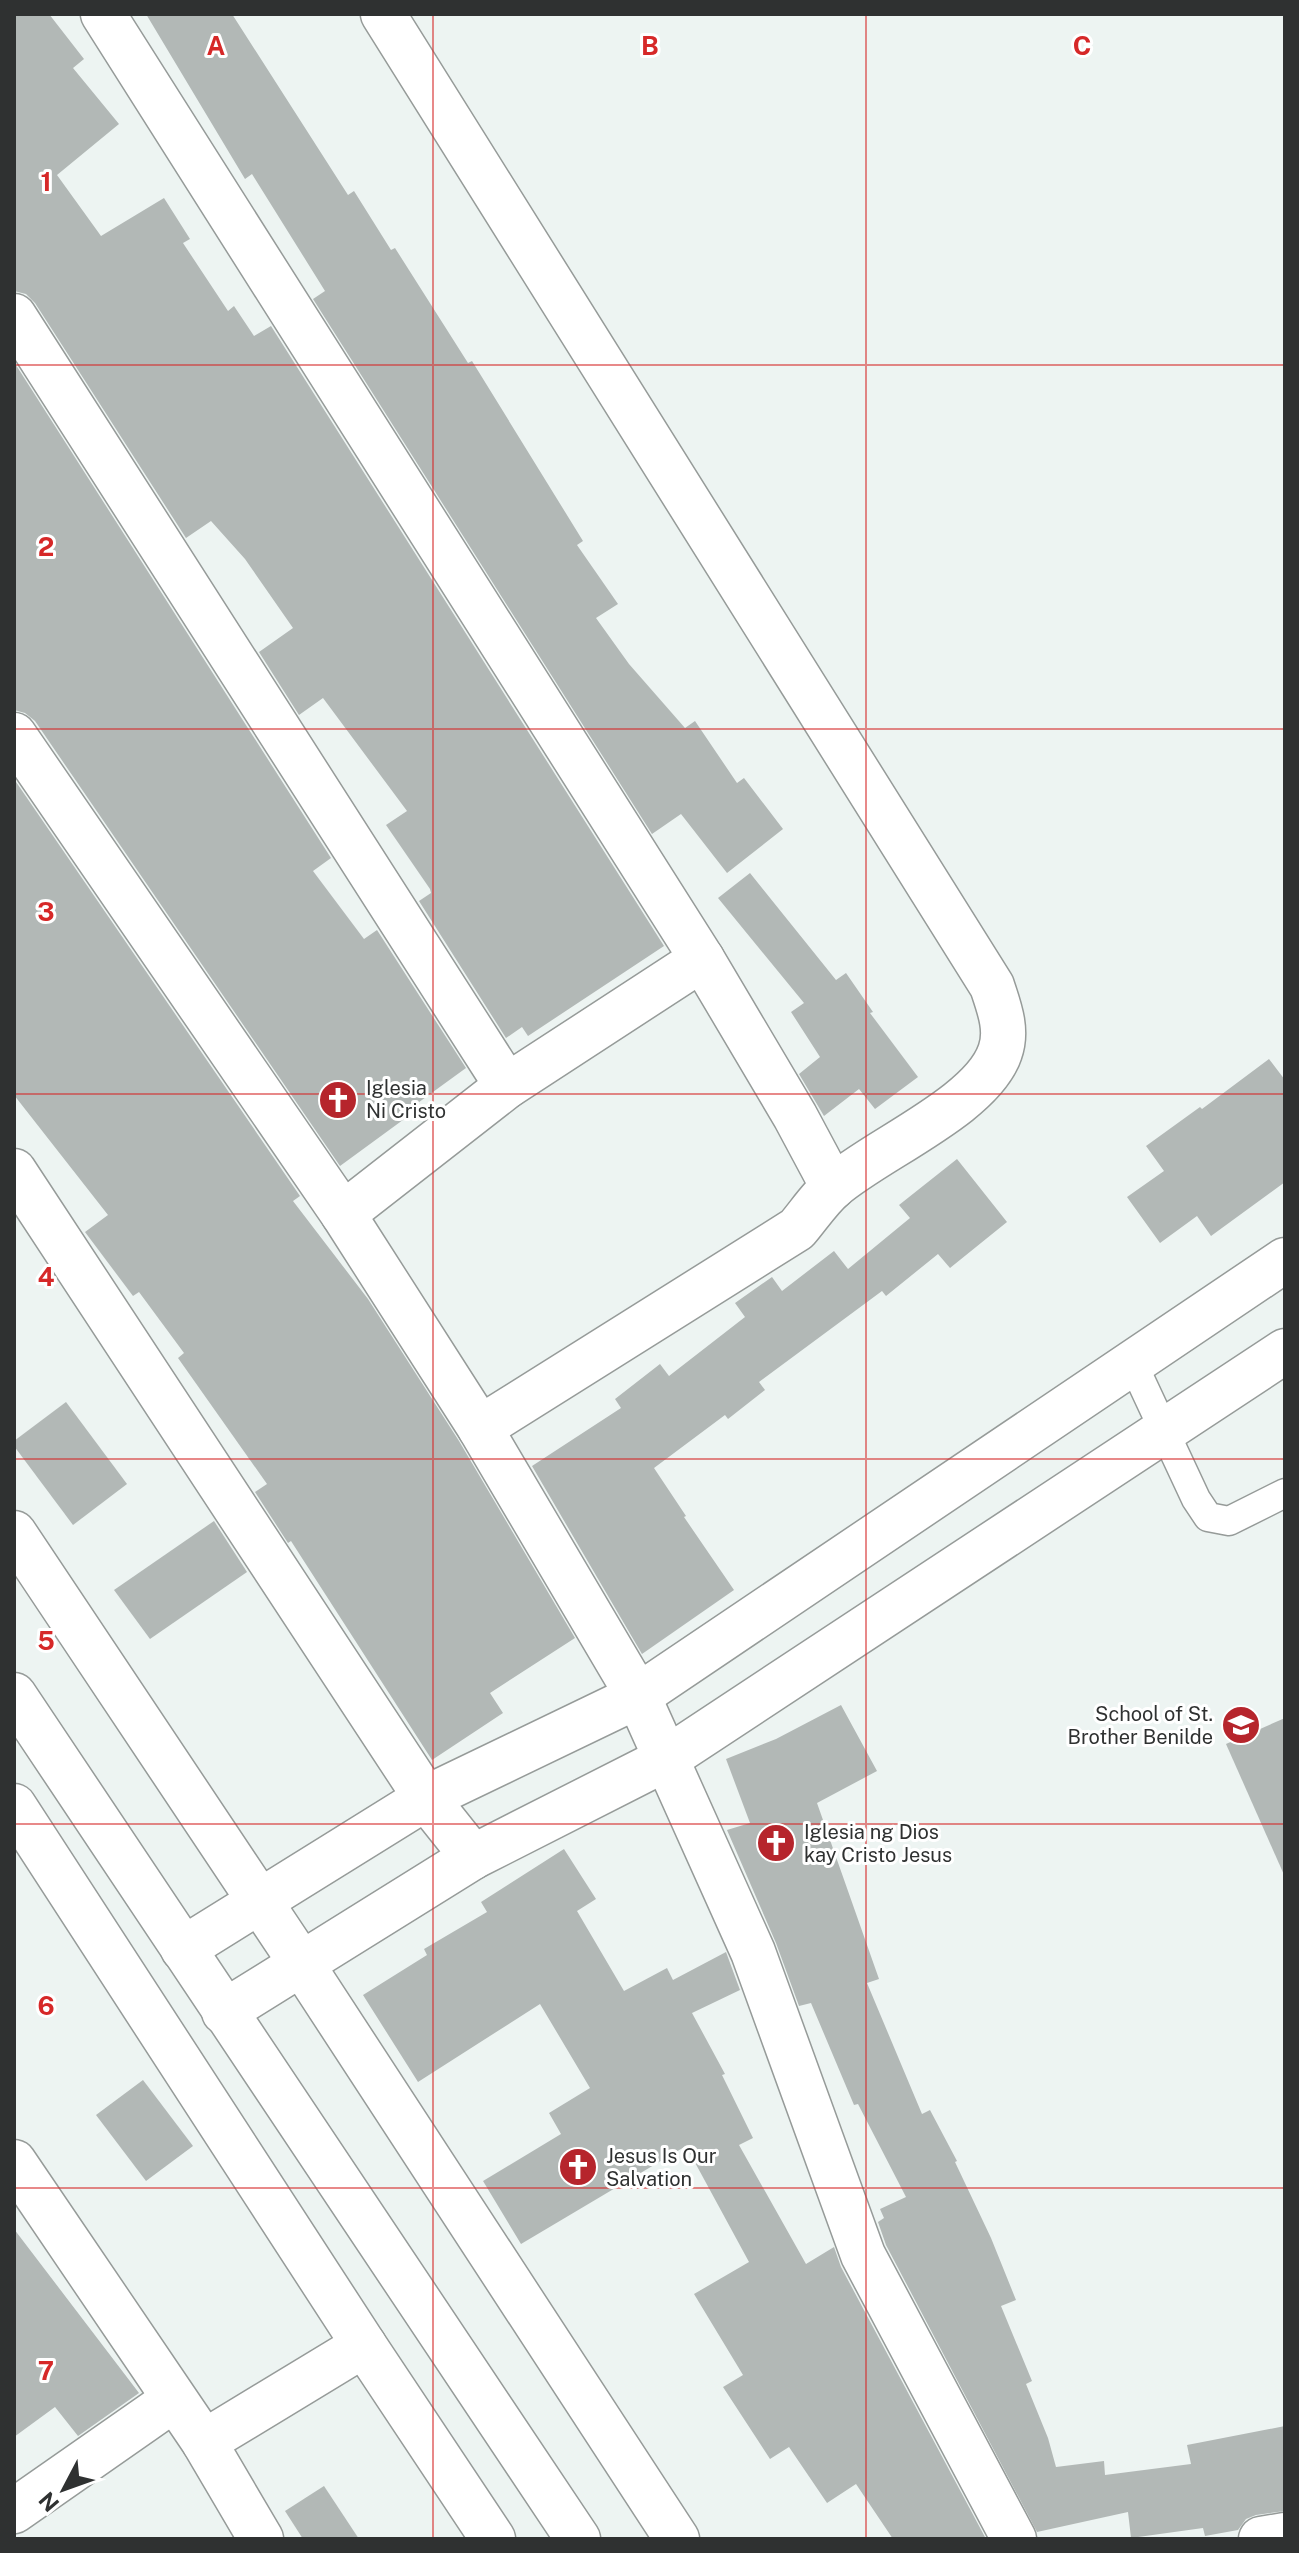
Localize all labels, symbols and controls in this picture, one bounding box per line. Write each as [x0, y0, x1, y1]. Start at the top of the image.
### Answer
text: A [207, 30, 226, 61]
text: B [641, 30, 659, 61]
text: C [1073, 30, 1091, 61]
text: 1 [40, 166, 52, 197]
text: 2 [38, 531, 54, 562]
text: 3 [37, 896, 55, 927]
place label: Iglesia Ni Cristo [366, 1076, 446, 1123]
church icon: Iglesia Ni Cristo [317, 1079, 359, 1121]
text: 4 [37, 1261, 55, 1292]
text: 5 [37, 1625, 55, 1656]
place label: School of St. Brother Benilde [1068, 1702, 1213, 1749]
school or university icon: School of St. Brother Benilde [1220, 1704, 1262, 1746]
place label: Iglesia ng Dios kay Cristo Jesus [804, 1820, 952, 1867]
church icon: Iglesia ng Dios kay Cristo Jesus [755, 1822, 797, 1864]
text: 6 [37, 1990, 55, 2021]
place label: Jesus Is Our Salvation [606, 2144, 717, 2191]
church icon: Jesus Is Our Salvation [557, 2146, 599, 2188]
text: 7 [38, 2355, 54, 2386]
north arrow [24, 2449, 104, 2529]
text: N [33, 2487, 64, 2517]

